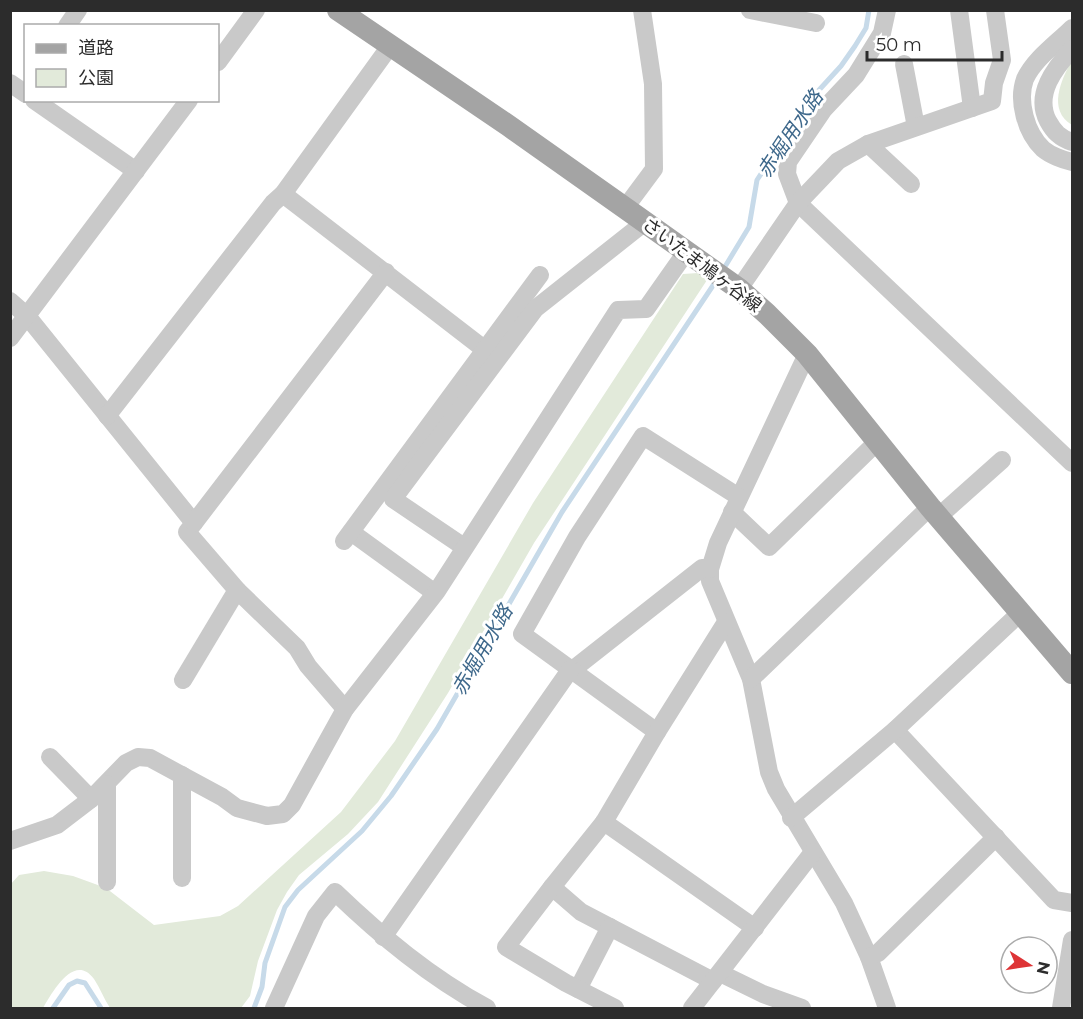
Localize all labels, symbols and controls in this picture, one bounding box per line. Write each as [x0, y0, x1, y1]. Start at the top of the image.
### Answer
legend [24, 24, 219, 102]
scale bar [867, 24, 1002, 62]
text: 50 m [876, 34, 922, 56]
text: 道路 [78, 37, 114, 59]
text: 公園 [78, 67, 114, 89]
water label: 赤堀用水路 [752, 84, 829, 182]
street label: さいたま鳩ヶ谷線 [638, 213, 766, 317]
water label: 赤堀用水路 [447, 599, 518, 699]
north arrow [999, 935, 1059, 995]
text: N [1033, 960, 1054, 976]

